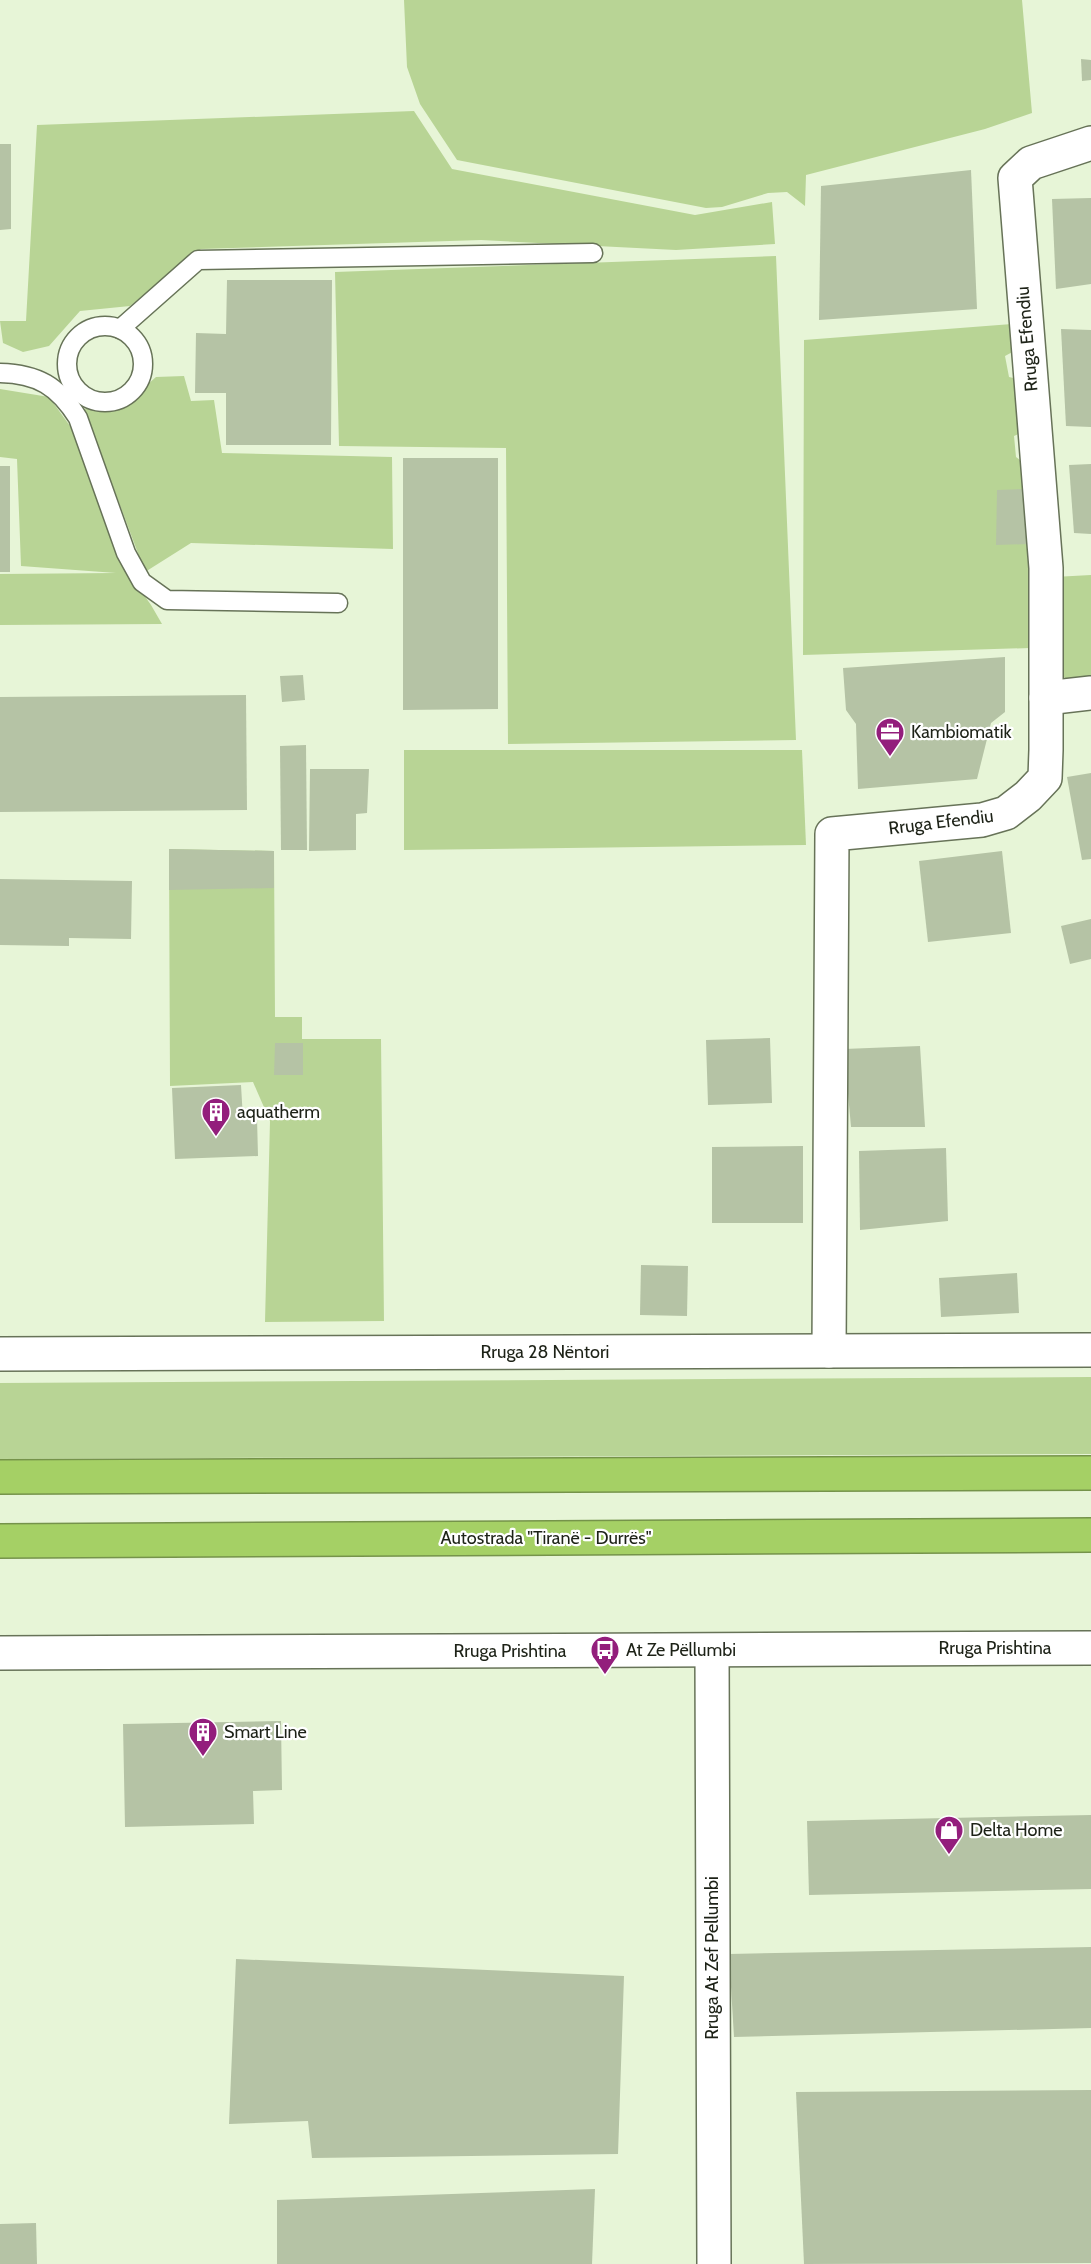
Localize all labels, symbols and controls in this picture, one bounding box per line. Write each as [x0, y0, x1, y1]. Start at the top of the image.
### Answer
street label: Rruga Efendiu [1011, 285, 1043, 393]
office icon: Kambiomatik [874, 716, 906, 758]
place label: Kambiomatik [911, 721, 1012, 743]
street label: Rruga Efendiu [887, 805, 995, 839]
building icon: aquatherm [200, 1096, 232, 1138]
place label: aquatherm [237, 1101, 320, 1123]
street label: Rruga 28 Nëntori [481, 1341, 609, 1363]
street label: Autostrada "Tiranë - Durrës" [441, 1527, 652, 1549]
bus stop icon: At Ze Pëllumbi [589, 1634, 621, 1676]
street label: Rruga Prishtina [939, 1637, 1052, 1659]
place label: At Ze Pëllumbi [626, 1639, 736, 1661]
street label: Rruga Prishtina [454, 1640, 567, 1662]
building icon: Smart Line [187, 1716, 219, 1758]
place label: Smart Line [224, 1721, 307, 1743]
shop icon: Delta Home [933, 1814, 965, 1856]
place label: Delta Home [970, 1819, 1062, 1841]
street label: Rruga At Zef Pellumbi [701, 1876, 723, 2040]

